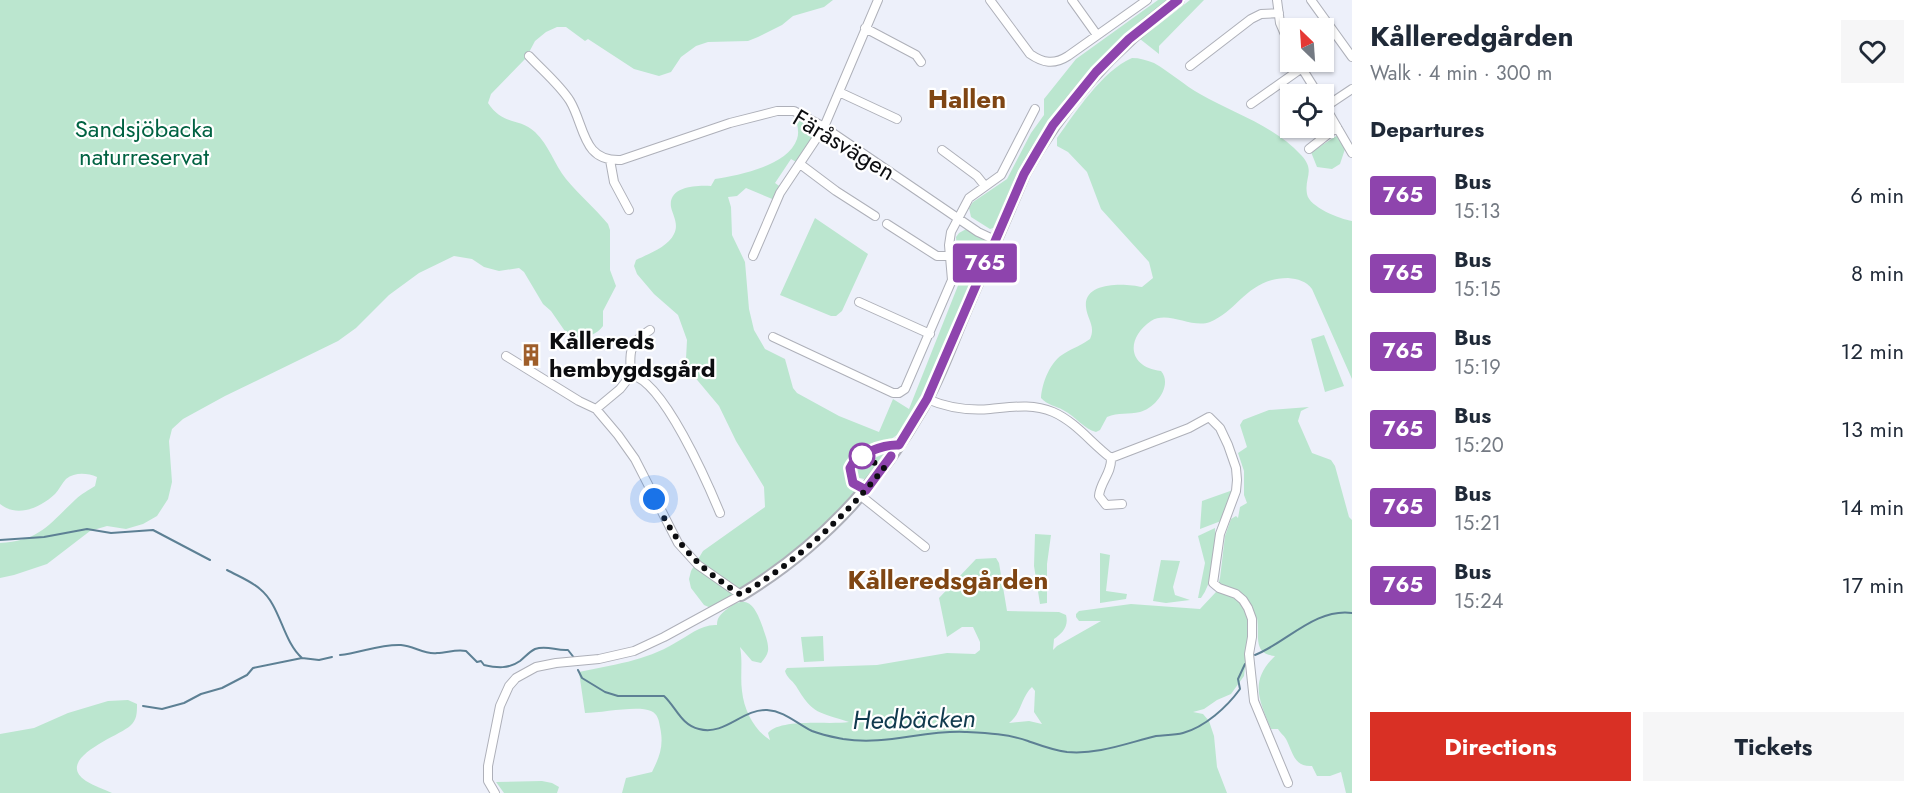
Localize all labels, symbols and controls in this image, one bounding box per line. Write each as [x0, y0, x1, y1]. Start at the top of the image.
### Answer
text: Kålleredgården [1370, 16, 1574, 57]
north arrow [1280, 18, 1334, 72]
map controls [1280, 18, 1334, 138]
button: heart [1841, 20, 1904, 83]
text: Walk · 4 min · 300 m [1370, 59, 1552, 88]
district label: Hallen [928, 80, 1006, 118]
button: locate [1280, 84, 1334, 138]
street label: Färåsvägen [786, 100, 902, 189]
park label: Sandsjöbacka naturreservat [75, 111, 213, 174]
text: Departures [1370, 113, 1484, 145]
text: Bus [1454, 165, 1491, 197]
text: 6 min [1850, 179, 1904, 211]
text: 765 [1383, 180, 1423, 210]
text: 15:13 [1454, 197, 1500, 226]
text: Bus [1454, 243, 1491, 275]
line badge: 765 [950, 244, 1020, 282]
text: 765 [965, 248, 1005, 278]
text: 8 min [1851, 257, 1904, 289]
text: 765 [1383, 258, 1423, 288]
text: 15:15 [1454, 275, 1501, 304]
text: Bus [1454, 321, 1491, 353]
place label: Kållereds hembygdsgård [549, 323, 715, 386]
text: 12 min [1841, 335, 1904, 367]
text: 765 [1383, 336, 1423, 366]
building icon: Kållereds hembygdsgård [518, 342, 544, 368]
text: 15:19 [1454, 353, 1501, 382]
text: Bus [1454, 399, 1491, 431]
text: 13 min [1841, 413, 1904, 445]
text: 765 [1383, 414, 1423, 444]
text: 15:20 [1454, 431, 1504, 460]
unlabelled marker [849, 443, 875, 469]
text: Bus [1454, 477, 1491, 509]
your location [639, 484, 669, 514]
text: 14 min [1840, 491, 1904, 523]
text: 765 [1383, 492, 1423, 522]
text: 15:21 [1454, 509, 1501, 538]
text: Bus [1454, 555, 1491, 587]
district label: Kålleredsgården [848, 561, 1048, 599]
text: 17 min [1842, 569, 1904, 601]
text: 765 [1383, 570, 1423, 600]
text: 15:24 [1454, 587, 1503, 616]
water label: Hedbäcken [852, 699, 976, 739]
button: Directions [1370, 712, 1631, 781]
button: Tickets [1643, 712, 1904, 781]

